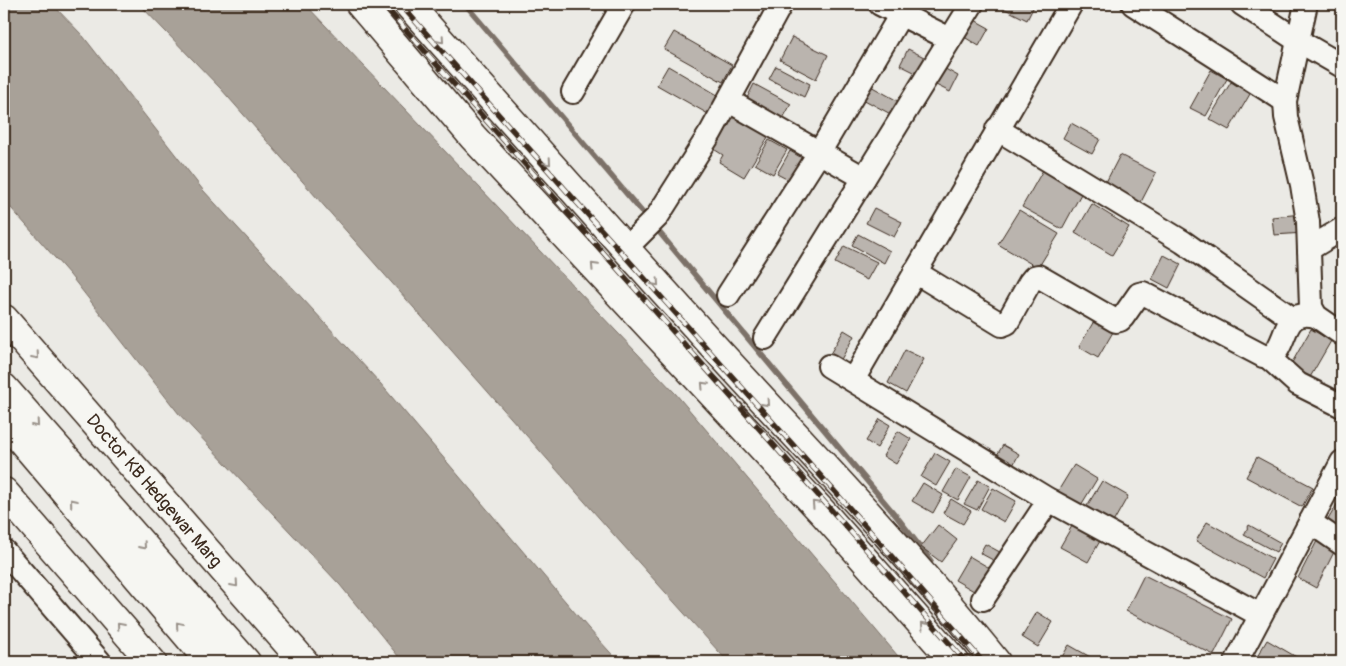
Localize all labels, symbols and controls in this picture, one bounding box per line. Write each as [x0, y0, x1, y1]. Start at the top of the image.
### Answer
one-way arrow [435, 35, 444, 44]
one-way arrow [542, 156, 551, 165]
one-way arrow [591, 263, 600, 272]
one-way arrow [650, 278, 659, 287]
one-way arrow [30, 351, 39, 360]
one-way arrow [701, 382, 710, 391]
one-way arrow [760, 398, 769, 407]
street label: Doctor KB Hedgewar Marg [81, 409, 227, 573]
one-way arrow [30, 419, 39, 428]
one-way arrow [70, 498, 79, 507]
one-way arrow [812, 501, 821, 510]
one-way arrow [138, 541, 147, 550]
one-way arrow [229, 578, 238, 587]
one-way arrow [117, 622, 126, 631]
one-way arrow [175, 622, 184, 631]
one-way arrow [921, 622, 930, 631]

